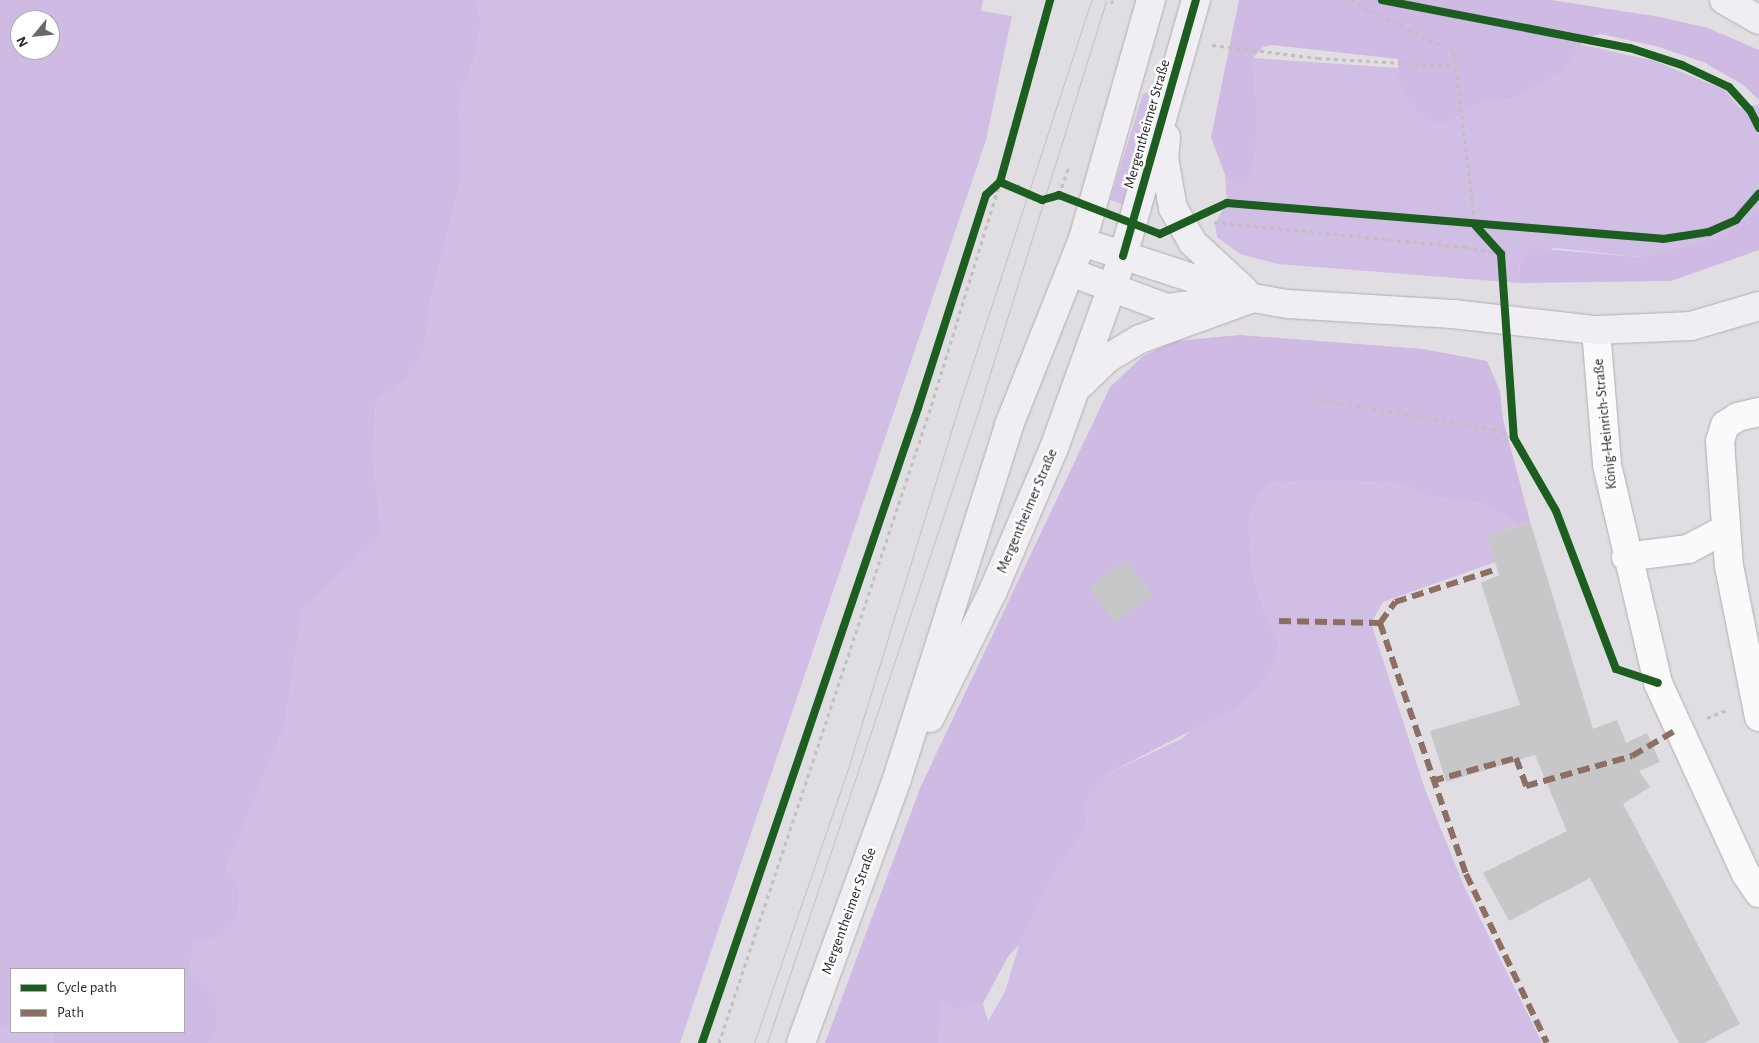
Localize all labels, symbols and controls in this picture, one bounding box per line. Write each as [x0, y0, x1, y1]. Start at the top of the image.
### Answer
north arrow [10, 10, 60, 60]
text: N [14, 34, 31, 49]
street label: Mergentheimer Straße [1120, 57, 1174, 191]
street label: König-Heinrich-Straße [1589, 358, 1621, 490]
street label: Mergentheimer Straße [993, 446, 1061, 576]
street label: Mergentheimer Straße [818, 845, 880, 977]
legend [10, 968, 185, 1033]
text: Cycle path [57, 980, 117, 995]
text: Path [57, 1005, 84, 1020]

